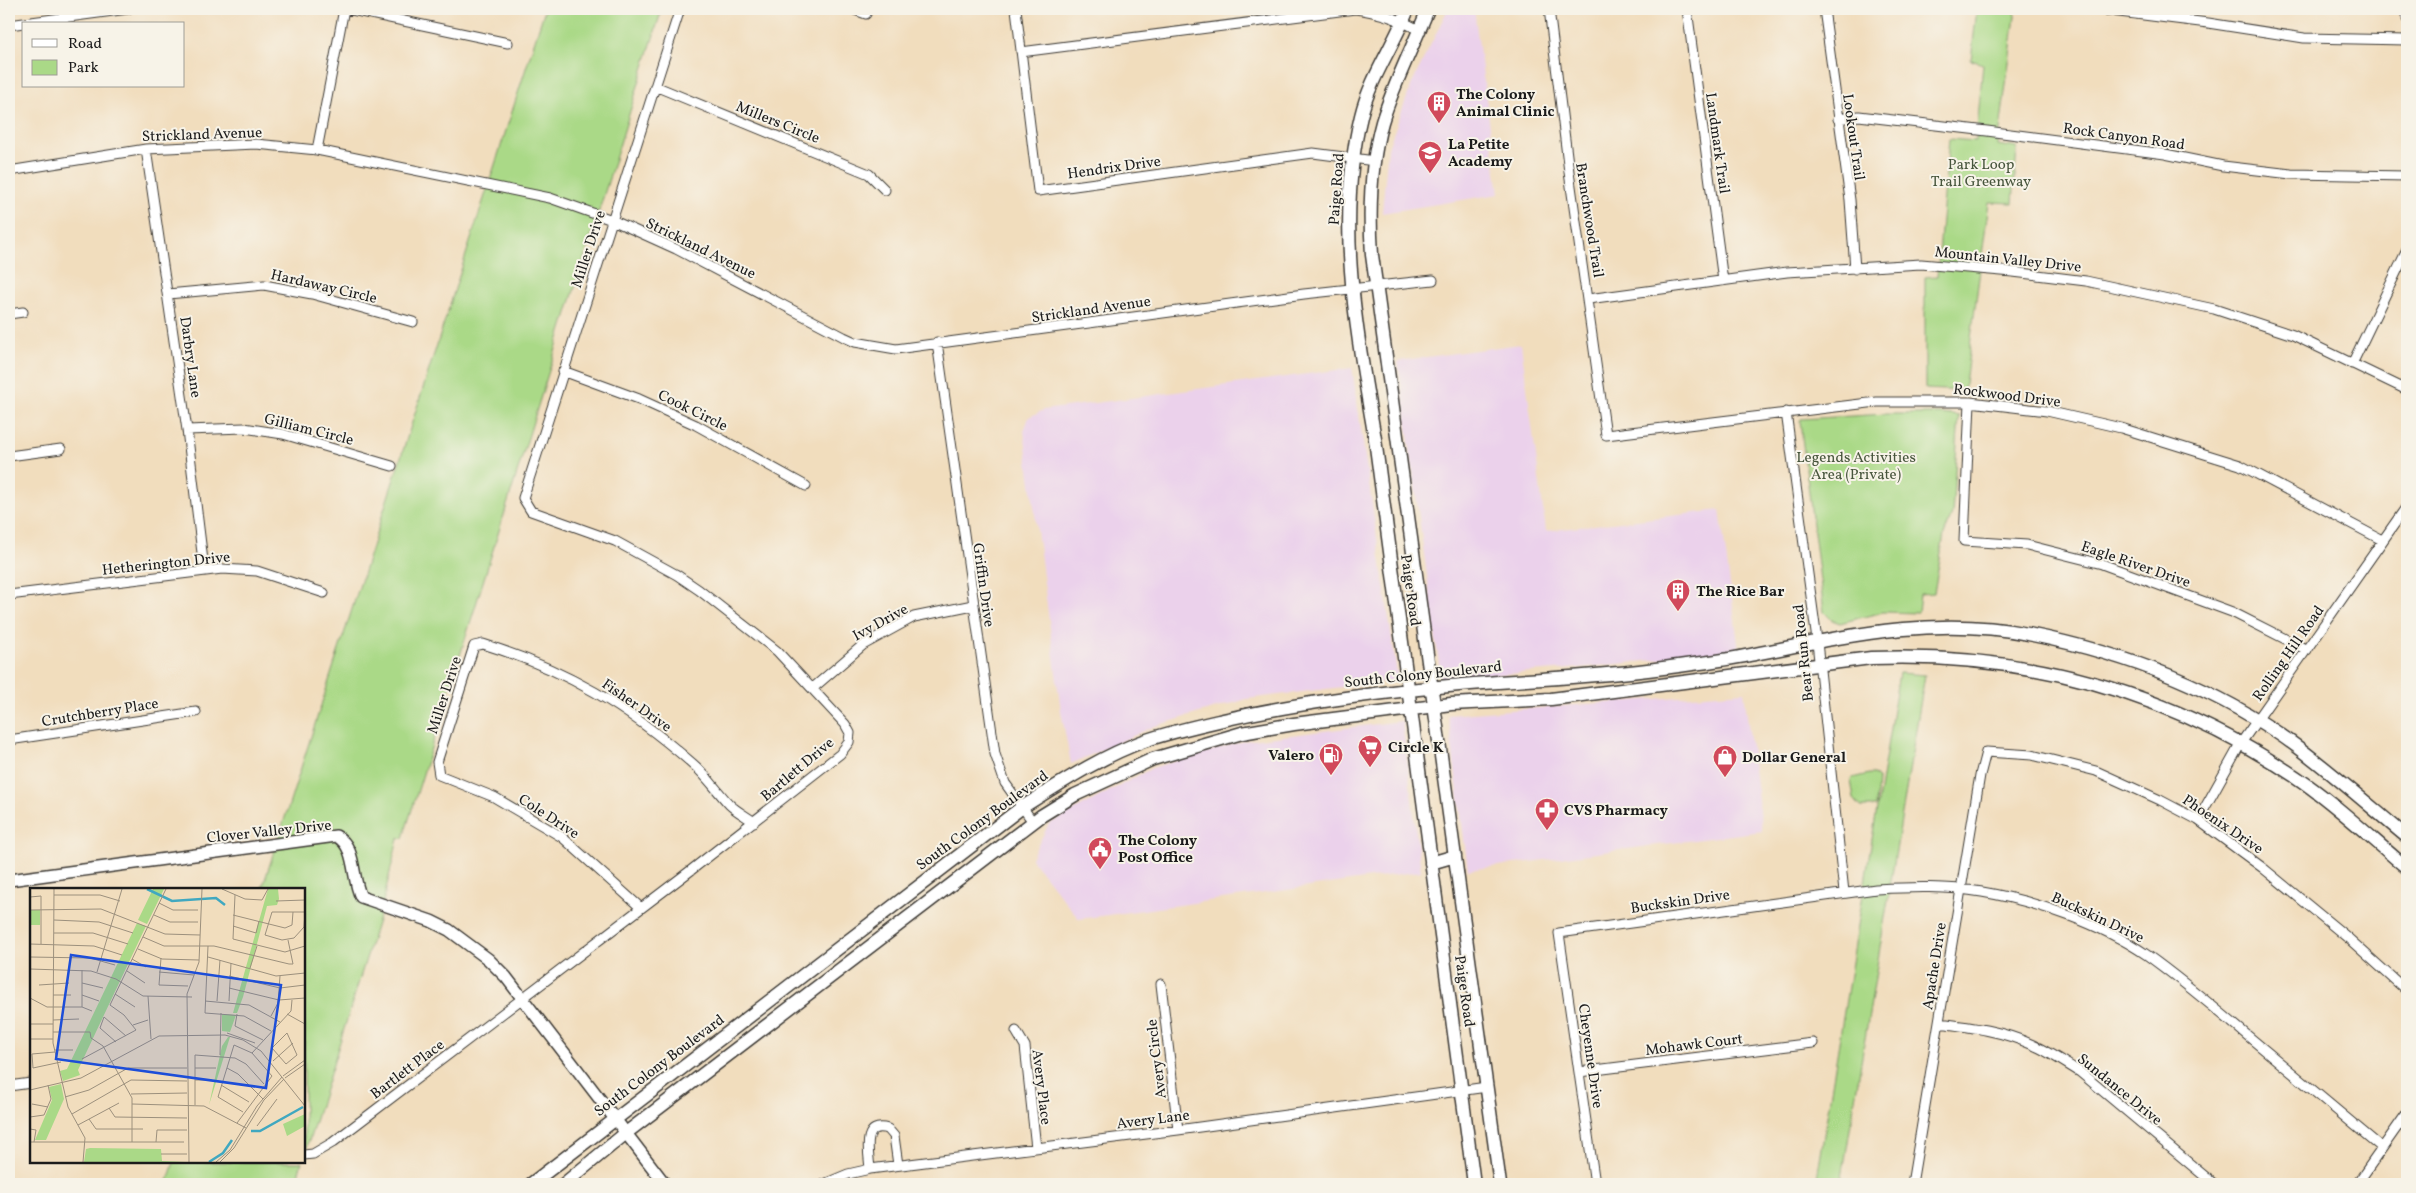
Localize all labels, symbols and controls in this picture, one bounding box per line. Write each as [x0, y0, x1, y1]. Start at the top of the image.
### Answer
legend [22, 22, 185, 88]
text: Road [68, 34, 102, 55]
text: Park [68, 58, 99, 79]
place label: The Colony Animal Clinic [1456, 85, 1555, 123]
building icon: The Colony Animal Clinic [1426, 90, 1452, 124]
street label: Landmark Trail [1699, 91, 1734, 195]
street label: Lookout Trail [1836, 92, 1869, 182]
street label: Millers Circle [732, 97, 823, 150]
street label: Rock Canyon Road [2062, 119, 2186, 156]
street label: Strickland Avenue [142, 123, 263, 148]
place label: La Petite Academy [1448, 135, 1513, 173]
school or university icon: La Petite Academy [1417, 140, 1443, 174]
street label: Hendrix Drive [1066, 152, 1162, 185]
street label: Paige Road [1324, 152, 1350, 226]
park label: Park Loop Trail Greenway [1931, 155, 2031, 193]
street label: Branchwood Trail [1569, 161, 1608, 279]
street label: Miller Drive [567, 208, 612, 291]
street label: Strickland Avenue [642, 214, 759, 285]
street label: Mountain Valley Drive [1933, 242, 2082, 279]
street label: Hardaway Circle [269, 265, 379, 310]
street label: Strickland Avenue [1030, 292, 1152, 329]
street label: Darbry Lane [173, 315, 206, 399]
street label: Rockwood Drive [1952, 379, 2062, 413]
street label: Cook Circle [654, 385, 731, 437]
street label: Gilliam Circle [262, 409, 355, 452]
park label: Legends Activities Area (Private) [1796, 448, 1916, 486]
street label: Eagle River Drive [2078, 537, 2193, 594]
street label: Griffin Drive [966, 542, 999, 629]
street label: Hetherington Drive [101, 547, 231, 582]
street label: Paige Road [1394, 553, 1425, 627]
building icon: The Rice Bar [1665, 578, 1691, 612]
place label: The Rice Bar [1696, 582, 1784, 603]
street label: Ivy Drive [849, 599, 912, 647]
street label: Rolling Hill Road [2248, 602, 2330, 706]
street label: Bear Run Road [1789, 603, 1820, 703]
street label: Miller Drive [423, 654, 468, 737]
street label: South Colony Boulevard [1343, 657, 1503, 694]
street label: Fisher Drive [597, 674, 675, 738]
street label: Crutchberry Place [40, 694, 160, 733]
street label: Bartlett Drive [757, 733, 839, 807]
supermarket icon: Circle K [1357, 734, 1383, 768]
place label: Circle K [1388, 738, 1444, 759]
fuel station icon: Valero [1318, 742, 1344, 776]
shop icon: Dollar General [1712, 744, 1738, 778]
place label: Valero [1268, 746, 1314, 767]
place label: Dollar General [1742, 748, 1846, 769]
street label: South Colony Boulevard [913, 766, 1053, 876]
street label: Cole Drive [514, 790, 583, 845]
street label: Phoenix Drive [2177, 790, 2267, 860]
pharmacy icon: CVS Pharmacy [1534, 797, 1560, 831]
place label: CVS Pharmacy [1564, 801, 1669, 822]
street label: Clover Valley Drive [206, 815, 333, 849]
place label: The Colony Post Office [1118, 831, 1198, 869]
public building icon: The Colony Post Office [1087, 836, 1113, 870]
street label: Buckskin Drive [1629, 885, 1731, 920]
inset map [30, 888, 305, 1163]
street label: Buckskin Drive [2048, 888, 2147, 949]
street label: Apache Drive [1918, 921, 1953, 1011]
street label: Paige Road [1448, 954, 1479, 1028]
street label: Cheyenne Drive [1572, 1003, 1607, 1110]
street label: South Colony Boulevard [590, 1010, 729, 1122]
street label: Avery Circle [1142, 1018, 1173, 1100]
street label: Mohawk Court [1644, 1029, 1744, 1062]
street label: Bartlett Place [367, 1035, 449, 1105]
street label: Avery Place [1025, 1048, 1056, 1126]
street label: Sundance Drive [2072, 1049, 2166, 1131]
street label: Avery Lane [1115, 1106, 1191, 1135]

